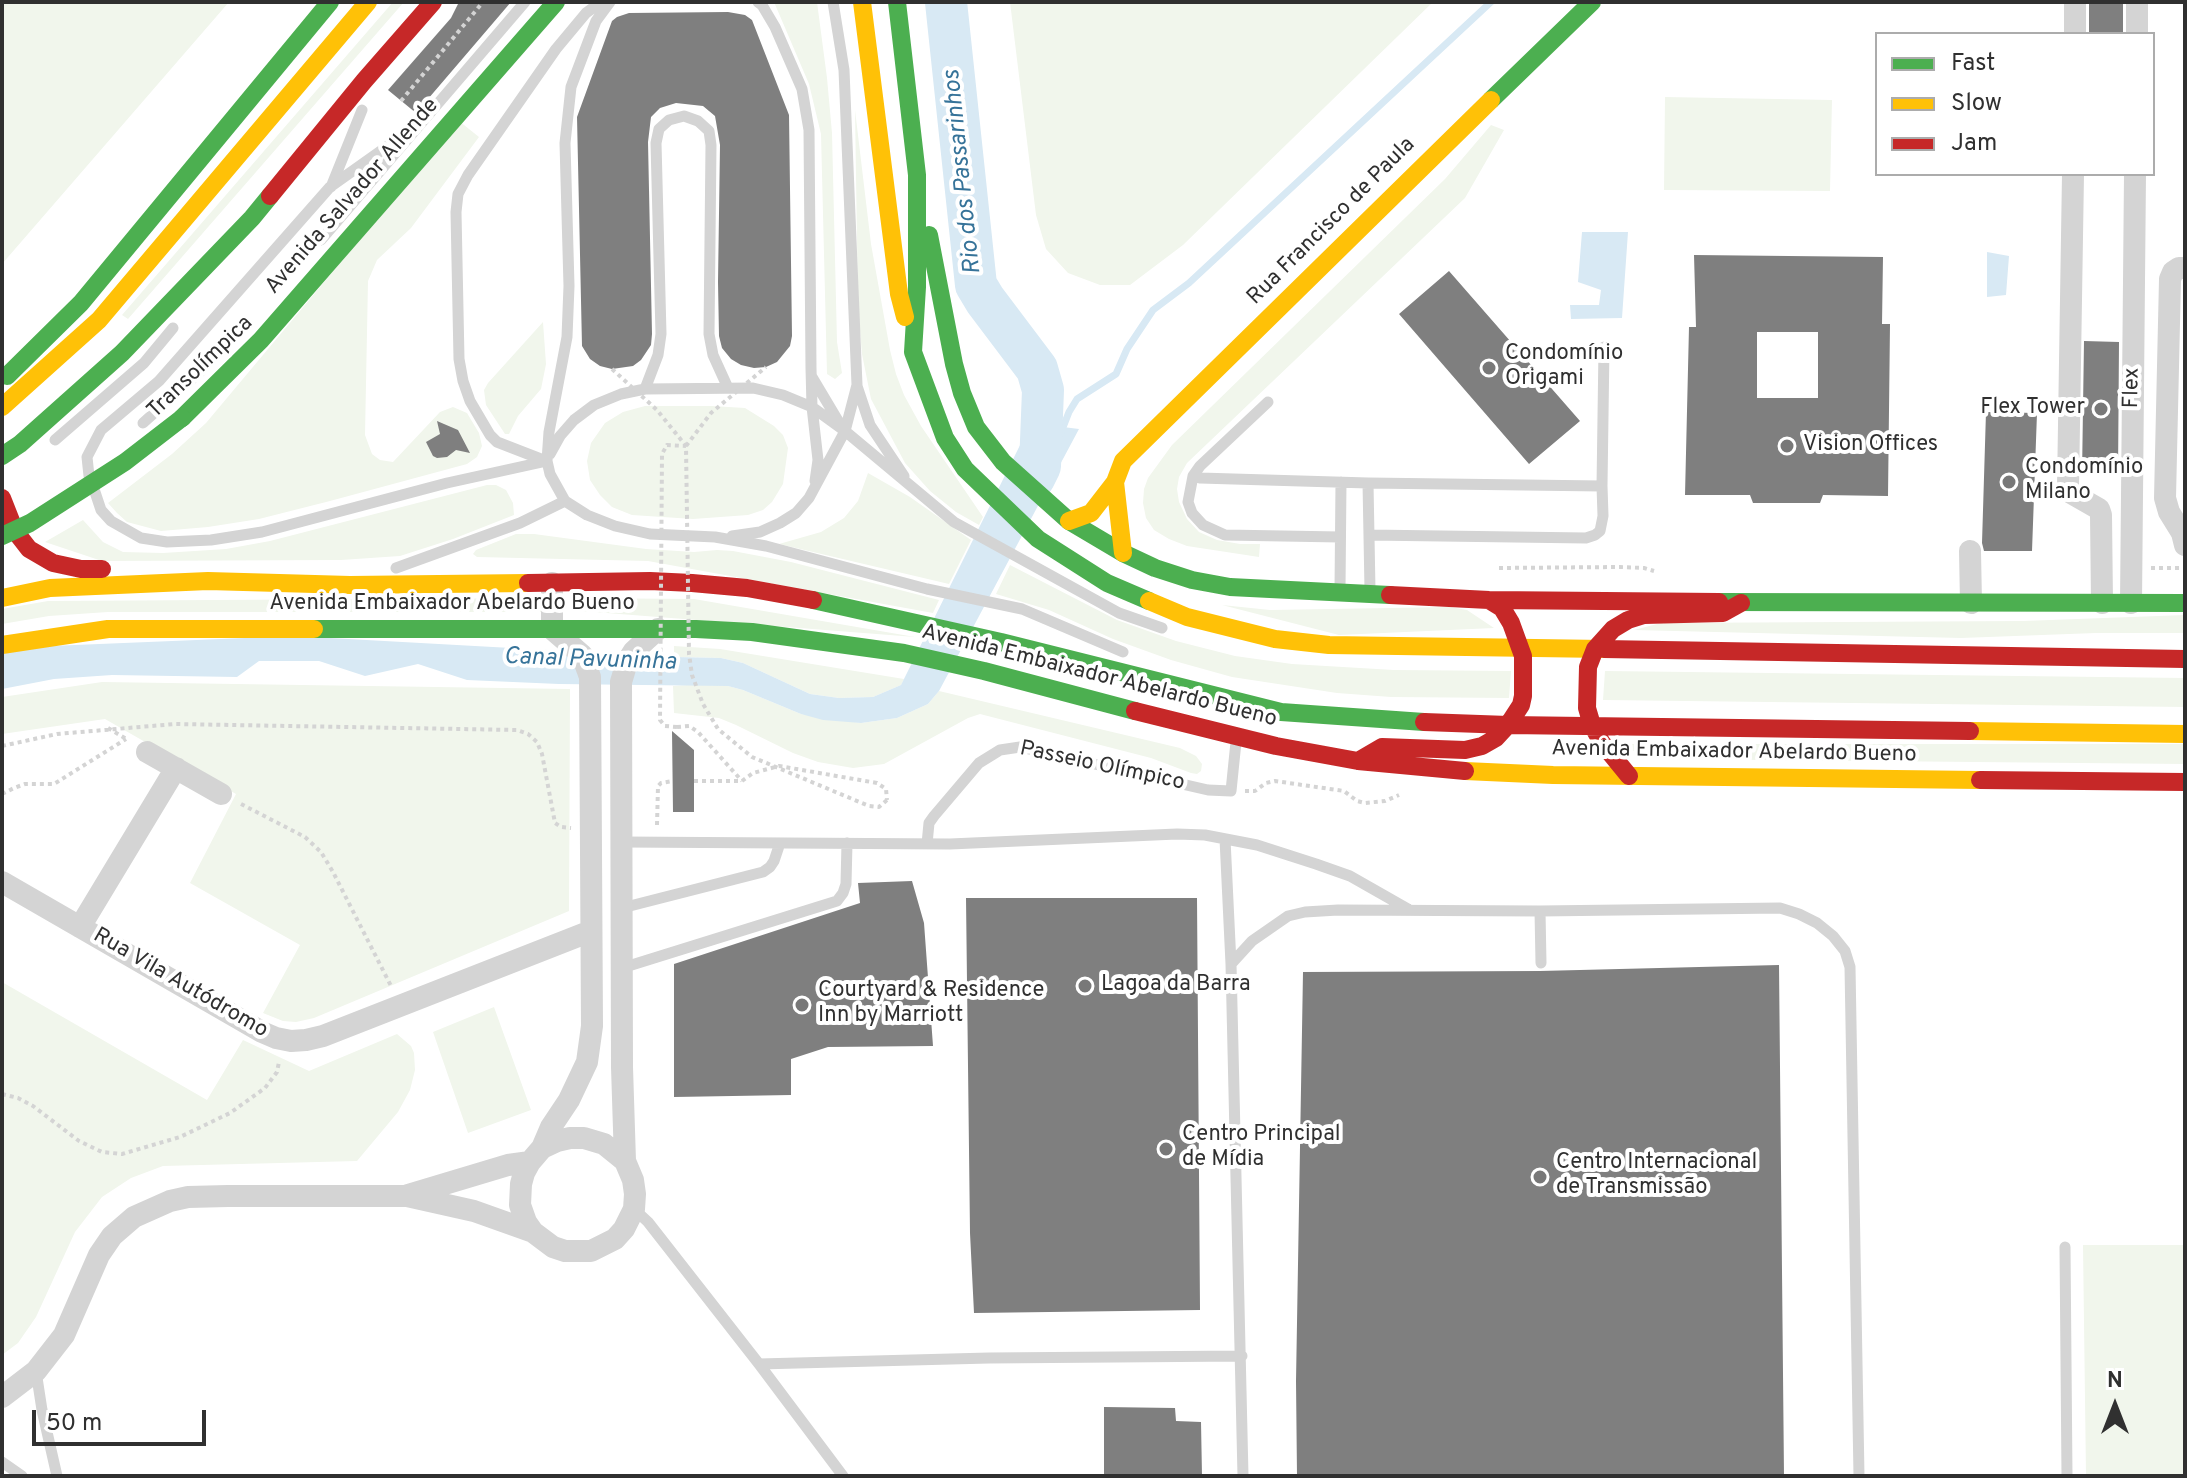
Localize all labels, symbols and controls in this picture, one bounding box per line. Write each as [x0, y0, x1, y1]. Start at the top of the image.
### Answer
legend [1875, 32, 2155, 176]
text: Fast [1951, 49, 1995, 79]
water label: Rio dos Passarinhos [939, 68, 989, 276]
text: Slow [1951, 89, 2002, 119]
street label: Avenida Salvador Allende [261, 94, 445, 300]
text: Jam [1951, 129, 1997, 159]
street label: Rua Francisco de Paula [1243, 133, 1421, 311]
street label: Transolímpica [143, 311, 259, 425]
place label: Condomínio Origami [1505, 342, 1623, 394]
marker: Condomínio Origami [1480, 359, 1498, 377]
street label: Flex [2119, 367, 2147, 409]
place label: Flex Tower [1980, 396, 2085, 422]
marker: Flex Tower [2092, 400, 2110, 418]
place label: Vision Offices [1803, 433, 1938, 459]
marker: Vision Offices [1778, 437, 1796, 455]
place label: Condomínio Milano [2025, 456, 2143, 508]
marker: Condomínio Milano [2000, 473, 2018, 491]
street label: Avenida Embaixador Abelardo Bueno [269, 592, 635, 618]
street label: Avenida Embaixador Abelardo Bueno [919, 620, 1279, 734]
water label: Canal Pavuninha [503, 644, 677, 678]
street label: Passeio Olímpico [1017, 737, 1187, 797]
street label: Avenida Embaixador Abelardo Bueno [1551, 737, 1917, 769]
street label: Rua Vila Autódromo [88, 923, 272, 1045]
place label: Lagoa da Barra [1101, 973, 1251, 999]
marker: Lagoa da Barra [1076, 977, 1094, 995]
place label: Courtyard & Residence Inn by Marriott [818, 979, 1044, 1030]
marker: Courtyard & Residence Inn by Marriott [793, 996, 811, 1014]
place label: Centro Principal de Mídia [1182, 1123, 1341, 1174]
marker: Centro Principal de Mídia [1157, 1140, 1175, 1158]
place label: Centro Internacional de Transmissão [1556, 1151, 1757, 1202]
marker: Centro Internacional de Transmissão [1531, 1168, 1549, 1186]
north arrow [2075, 1366, 2155, 1446]
text: N [2107, 1368, 2123, 1395]
scale bar [36, 1394, 210, 1444]
text: 50 m [46, 1409, 102, 1439]

